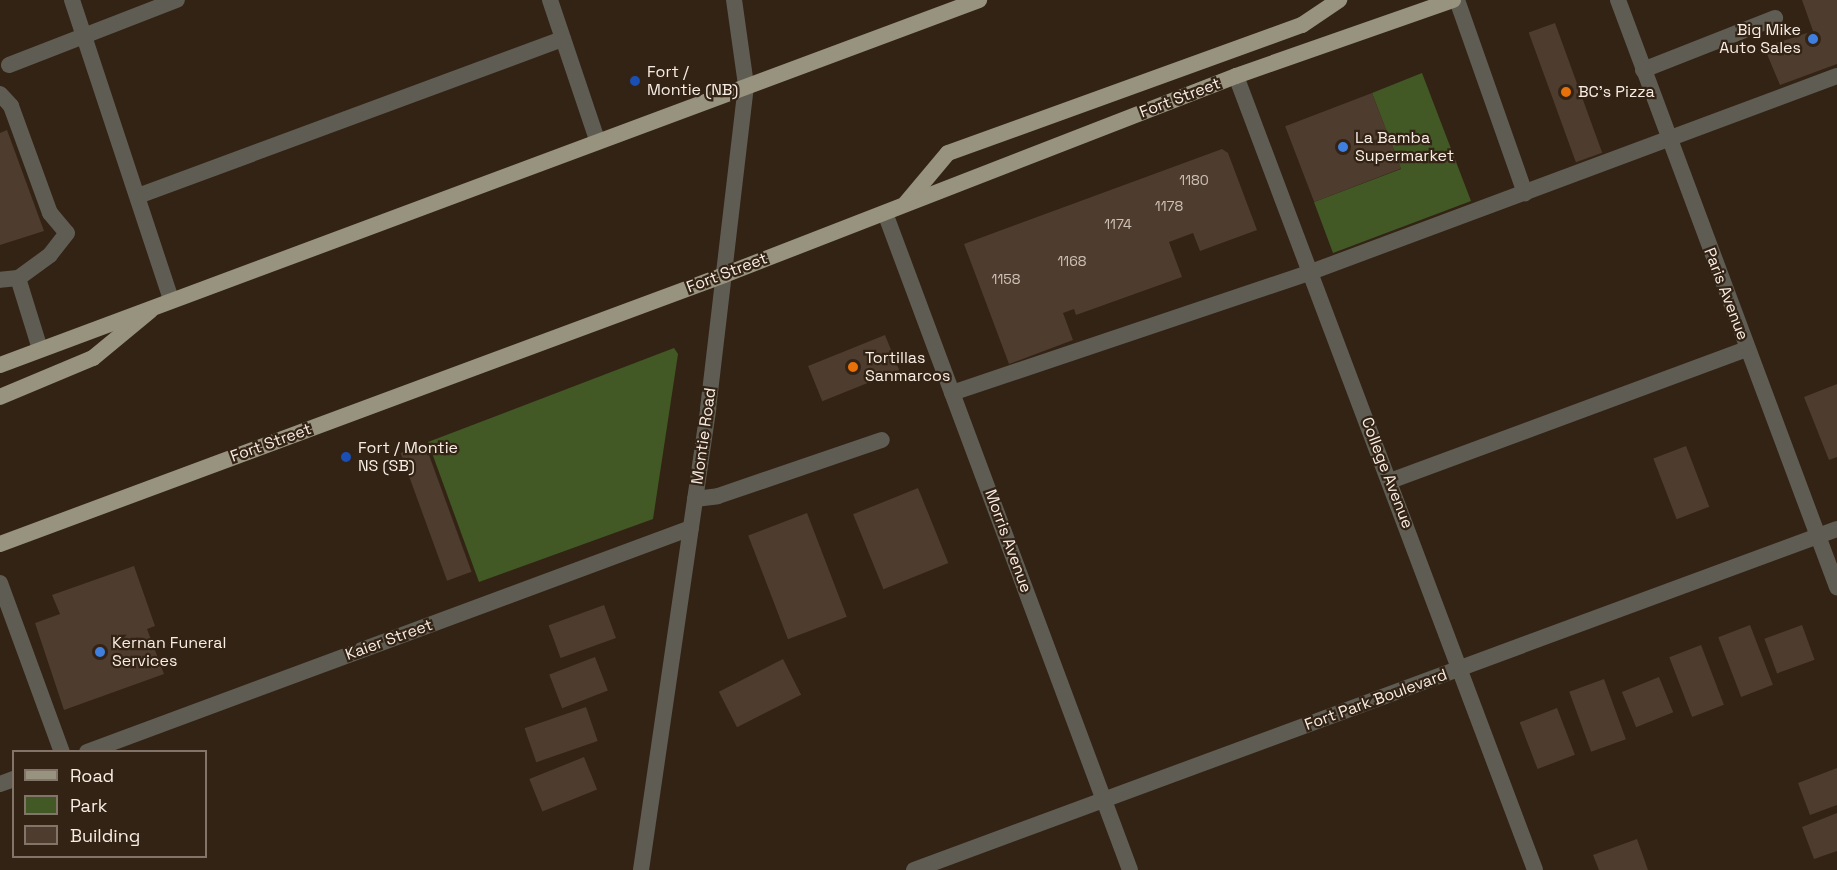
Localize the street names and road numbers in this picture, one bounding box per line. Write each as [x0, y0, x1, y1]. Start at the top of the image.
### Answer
street label: Fort Street [1137, 74, 1223, 122]
street label: Paris Avenue [1700, 245, 1752, 343]
street label: Fort Street [684, 249, 770, 297]
street label: Montie Road [688, 386, 720, 486]
street label: College Avenue [1357, 415, 1417, 531]
street label: Fort Street [228, 419, 314, 467]
street label: Morris Avenue [980, 487, 1036, 595]
street label: Kaier Street [343, 615, 435, 665]
street label: Fort Park Boulevard [1302, 665, 1450, 735]

